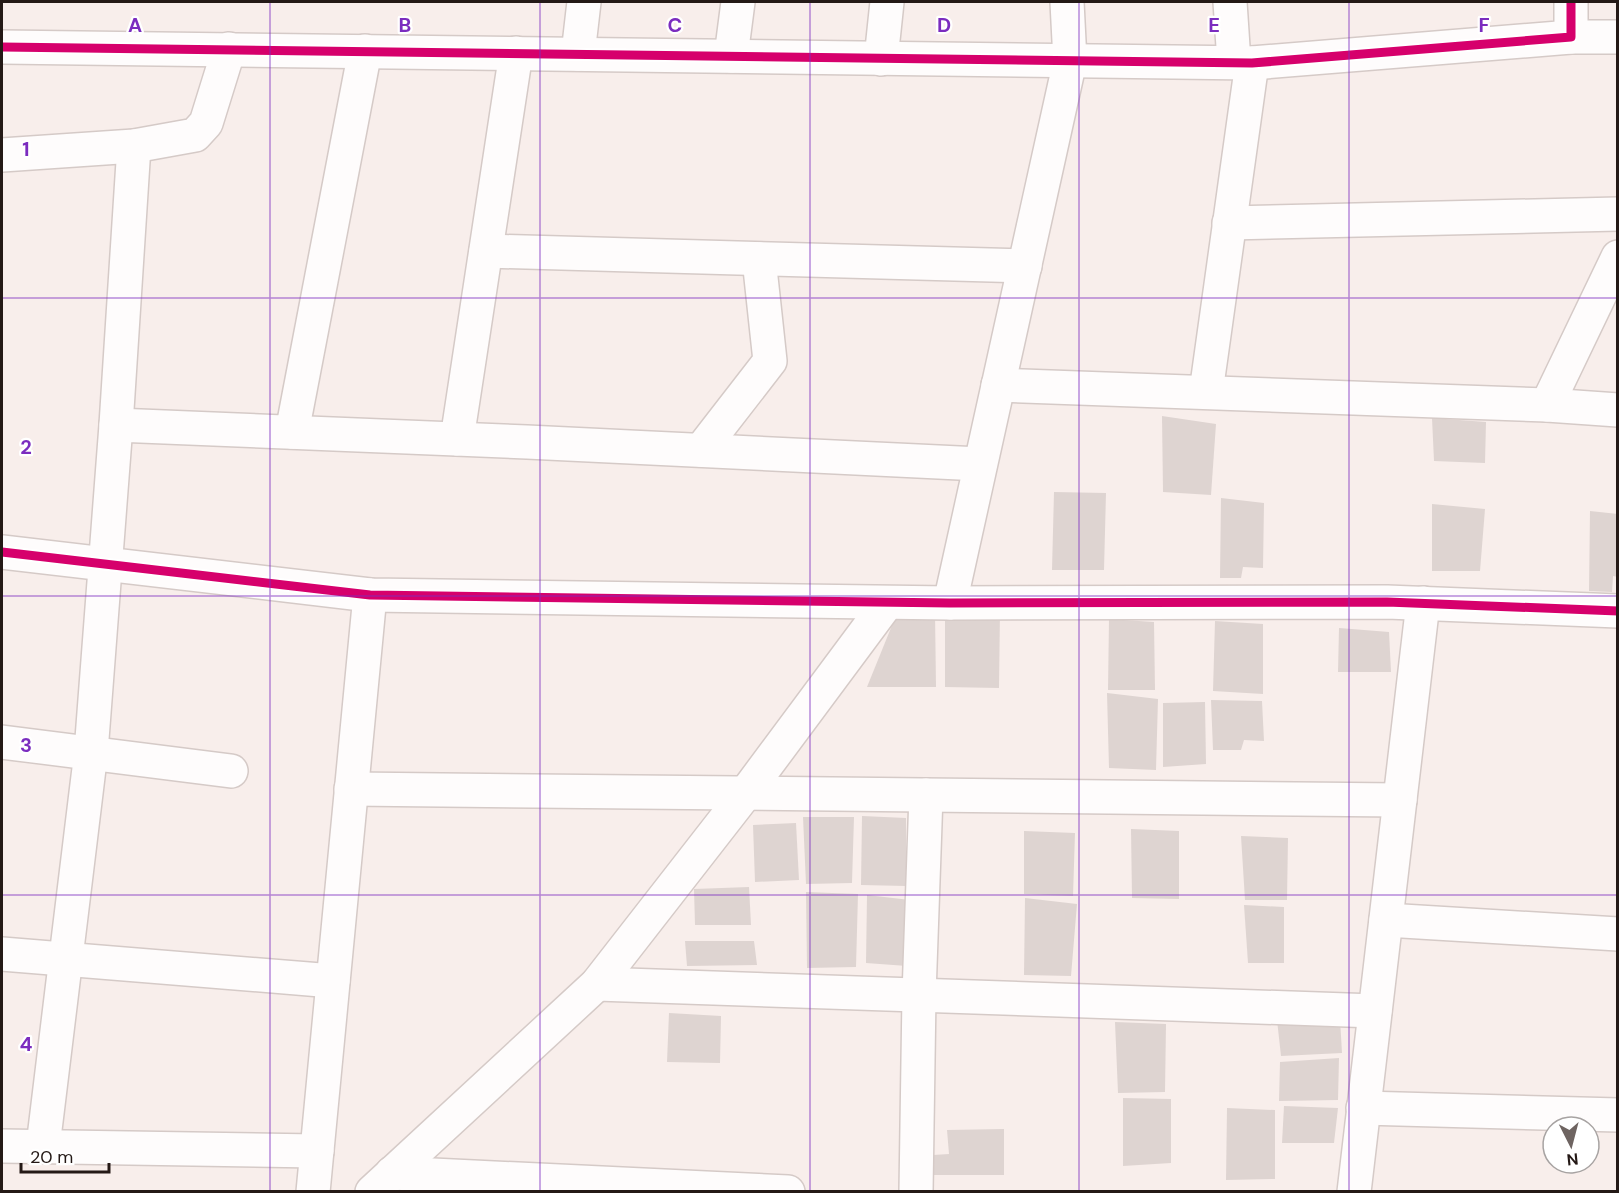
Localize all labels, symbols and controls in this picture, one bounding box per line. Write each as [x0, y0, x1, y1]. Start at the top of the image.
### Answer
text: A [128, 12, 142, 38]
text: B [399, 12, 411, 38]
text: C [668, 12, 682, 38]
text: D [937, 12, 951, 38]
text: E [1208, 12, 1220, 38]
text: F [1478, 12, 1490, 38]
text: 1 [22, 136, 30, 162]
text: 2 [20, 434, 32, 460]
text: 3 [20, 732, 32, 758]
text: 4 [20, 1031, 33, 1057]
north arrow [1541, 1115, 1601, 1175]
scale bar [21, 1136, 110, 1174]
text: 20 m [30, 1145, 73, 1169]
text: N [1566, 1148, 1579, 1170]

